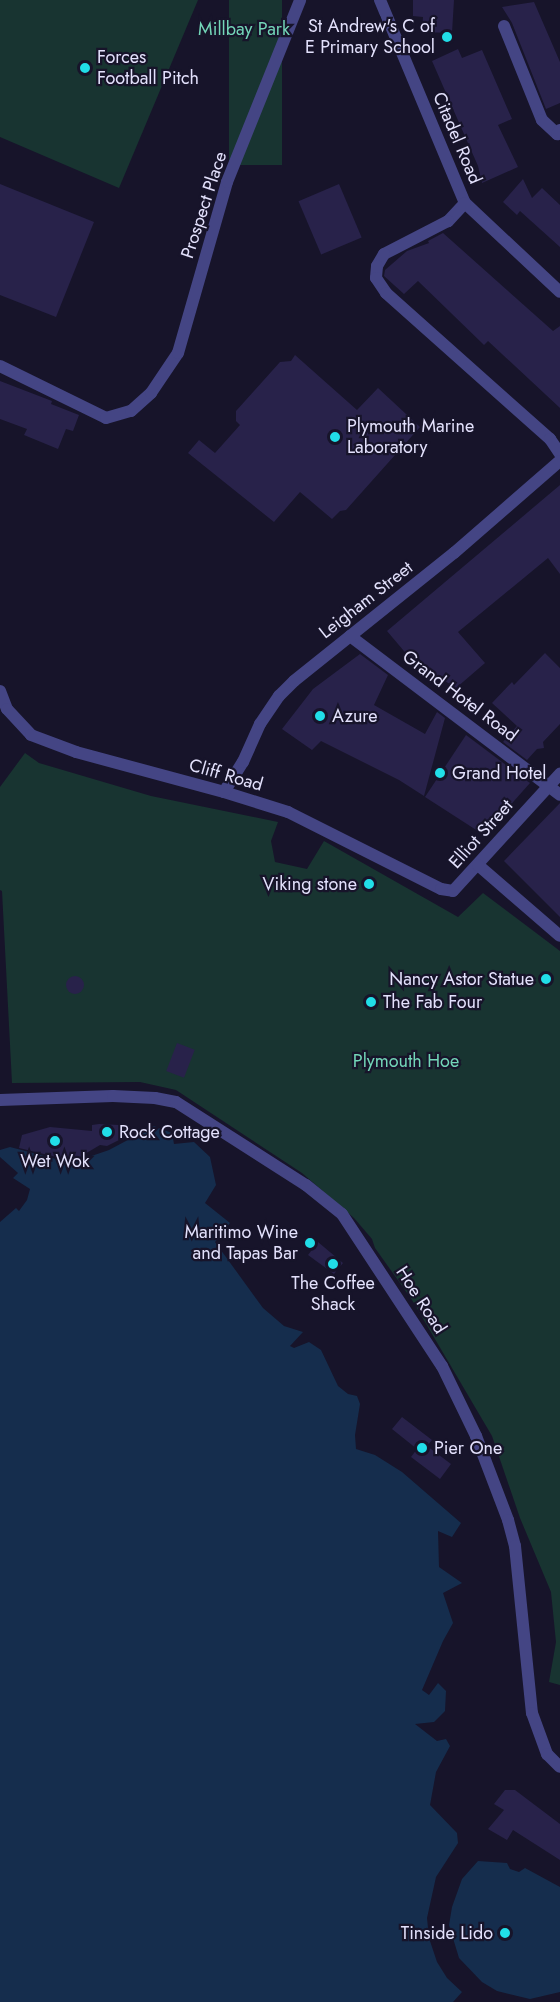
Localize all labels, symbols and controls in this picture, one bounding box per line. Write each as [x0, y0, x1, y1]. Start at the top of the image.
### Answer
place label: St Andrew's C of E Primary School [305, 16, 435, 58]
park label: Millbay Park [198, 18, 290, 40]
marker: St Andrew's C of E Primary School [440, 30, 454, 44]
place label: Forces Football Pitch [97, 47, 199, 90]
marker: Forces Football Pitch [78, 61, 92, 75]
street label: Citadel Road [428, 89, 486, 187]
street label: Prospect Place [177, 149, 231, 261]
place label: Plymouth Marine Laboratory [347, 416, 474, 458]
marker: Plymouth Marine Laboratory [328, 430, 342, 444]
street label: Leigham Street [315, 557, 417, 643]
street label: Grand Hotel Road [398, 646, 522, 746]
place label: Azure [332, 705, 378, 727]
marker: Azure [313, 709, 327, 723]
street label: Cliff Road [187, 754, 265, 796]
place label: Grand Hotel [452, 762, 546, 784]
marker: Grand Hotel [433, 766, 447, 780]
street label: Elliot Street [444, 795, 518, 873]
place label: Viking stone [263, 873, 357, 895]
marker: Viking stone [362, 877, 376, 891]
place label: Nancy Astor Statue [389, 968, 534, 990]
marker: Nancy Astor Statue [539, 972, 553, 986]
place label: The Fab Four [383, 991, 482, 1013]
marker: The Fab Four [364, 995, 378, 1009]
park label: Plymouth Hoe [353, 1050, 459, 1072]
place label: Rock Cottage [119, 1121, 220, 1143]
marker: Rock Cottage [100, 1125, 114, 1139]
marker: Wet Wok [48, 1134, 62, 1148]
place label: Wet Wok [20, 1150, 90, 1172]
place label: Maritimo Wine and Tapas Bar [184, 1222, 298, 1264]
marker: Maritimo Wine and Tapas Bar [303, 1236, 317, 1250]
marker: The Coffee Shack [326, 1257, 340, 1271]
street label: Hoe Road [391, 1262, 451, 1338]
place label: The Coffee Shack [291, 1273, 375, 1316]
place label: Pier One [434, 1437, 502, 1459]
marker: Pier One [415, 1441, 429, 1455]
place label: Tinside Lido [401, 1922, 493, 1944]
marker: Tinside Lido [498, 1926, 512, 1940]

